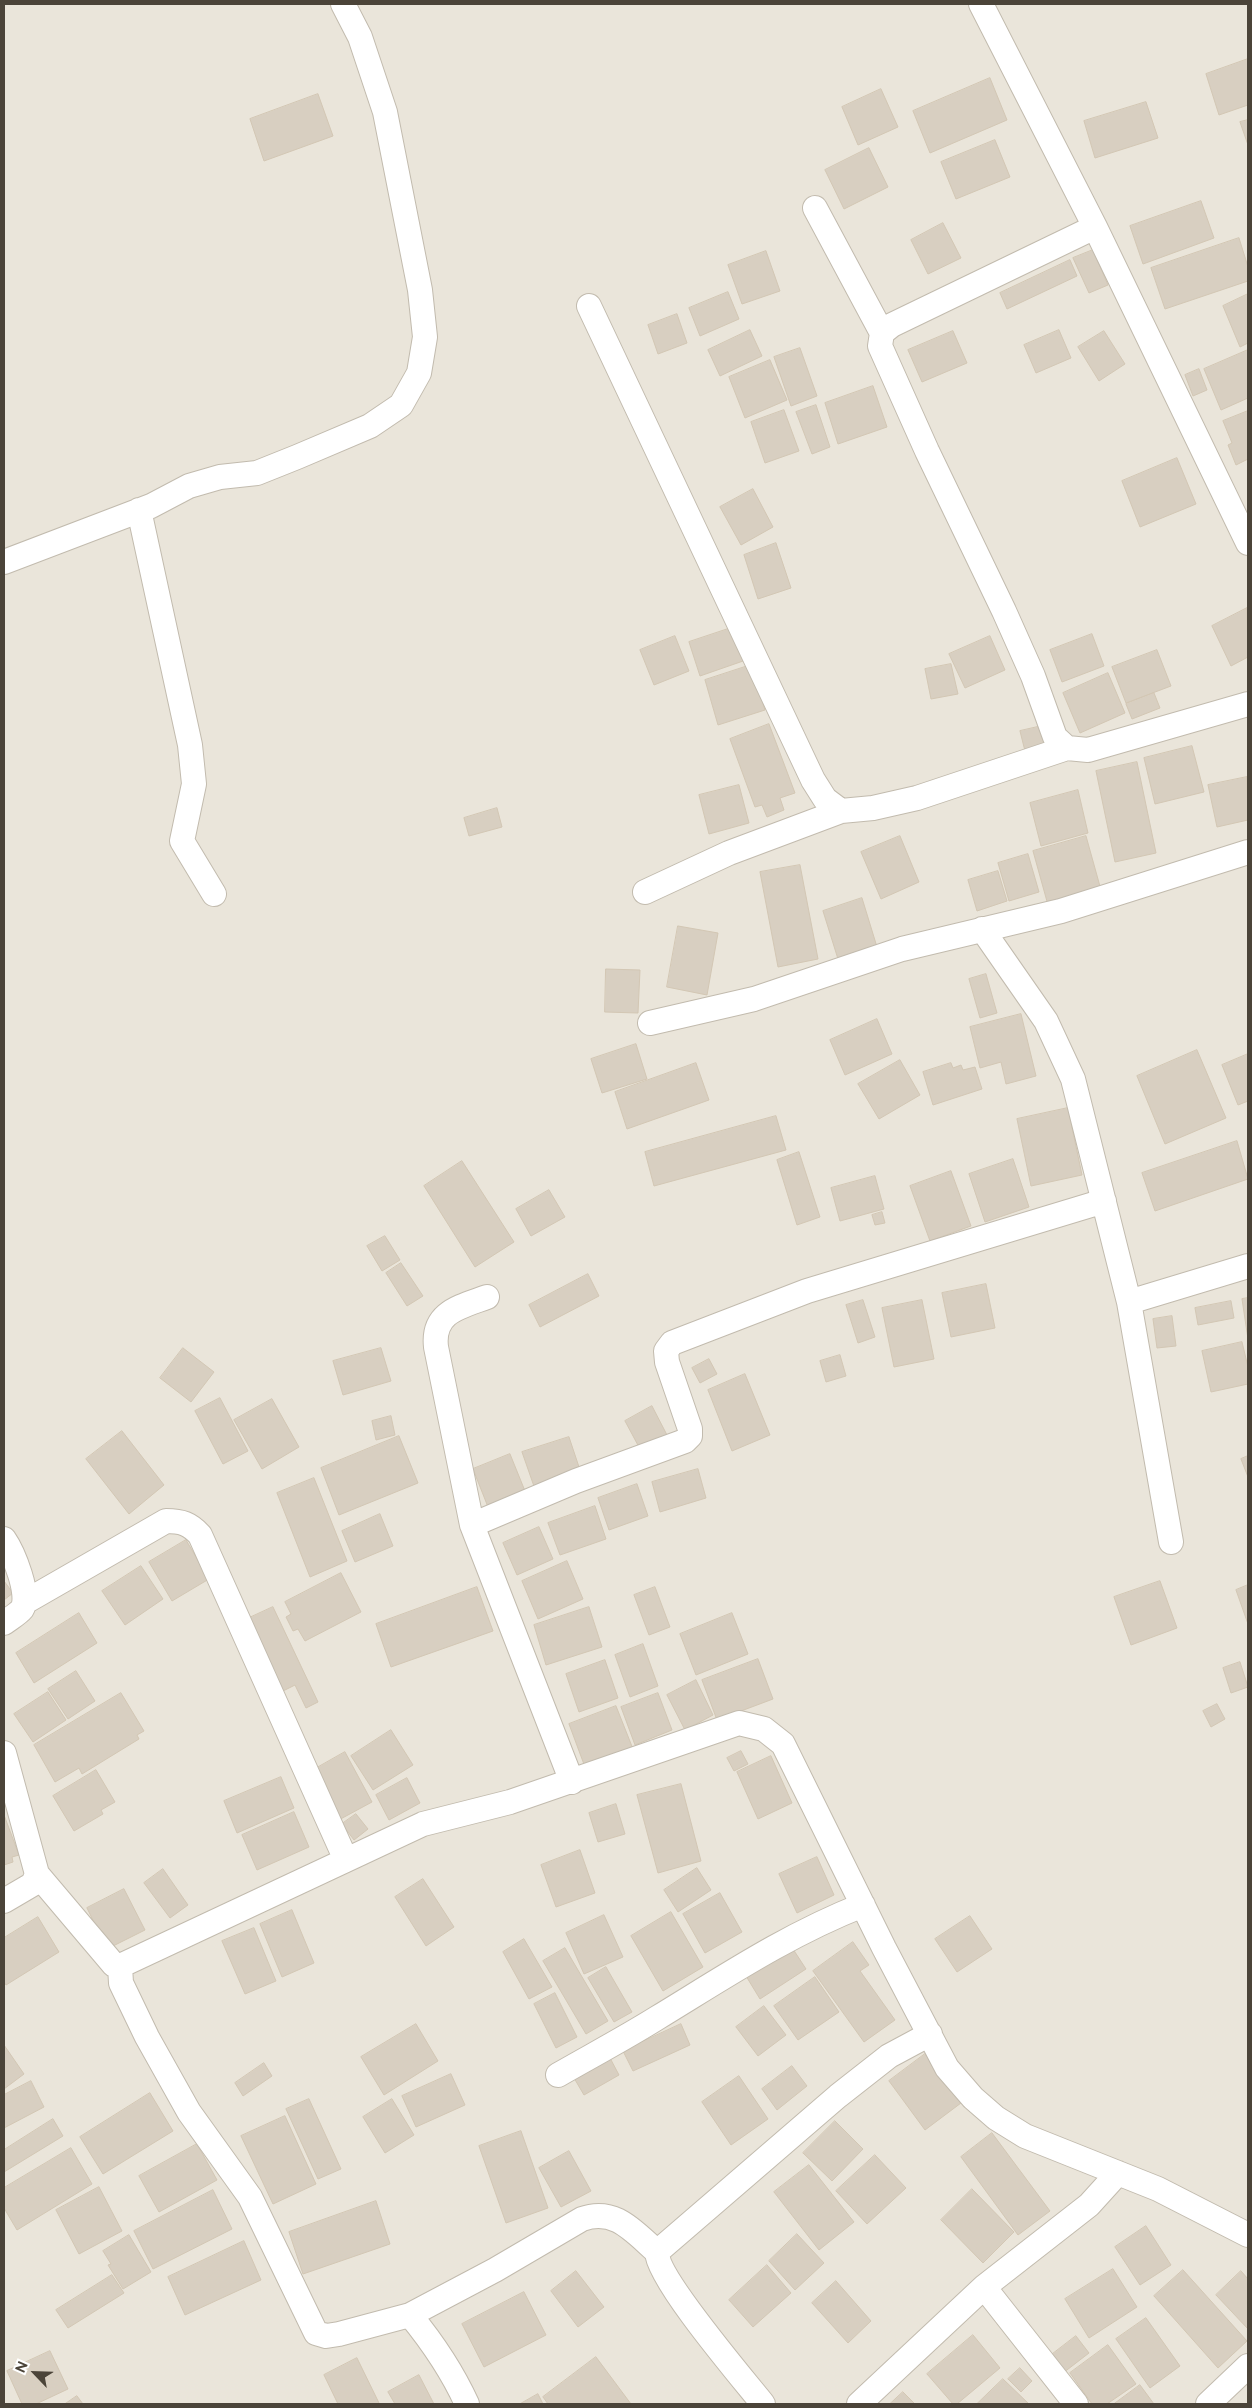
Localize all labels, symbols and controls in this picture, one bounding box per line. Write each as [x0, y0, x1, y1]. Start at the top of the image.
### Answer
north arrow [10, 2348, 60, 2398]
text: N [12, 2359, 31, 2375]

